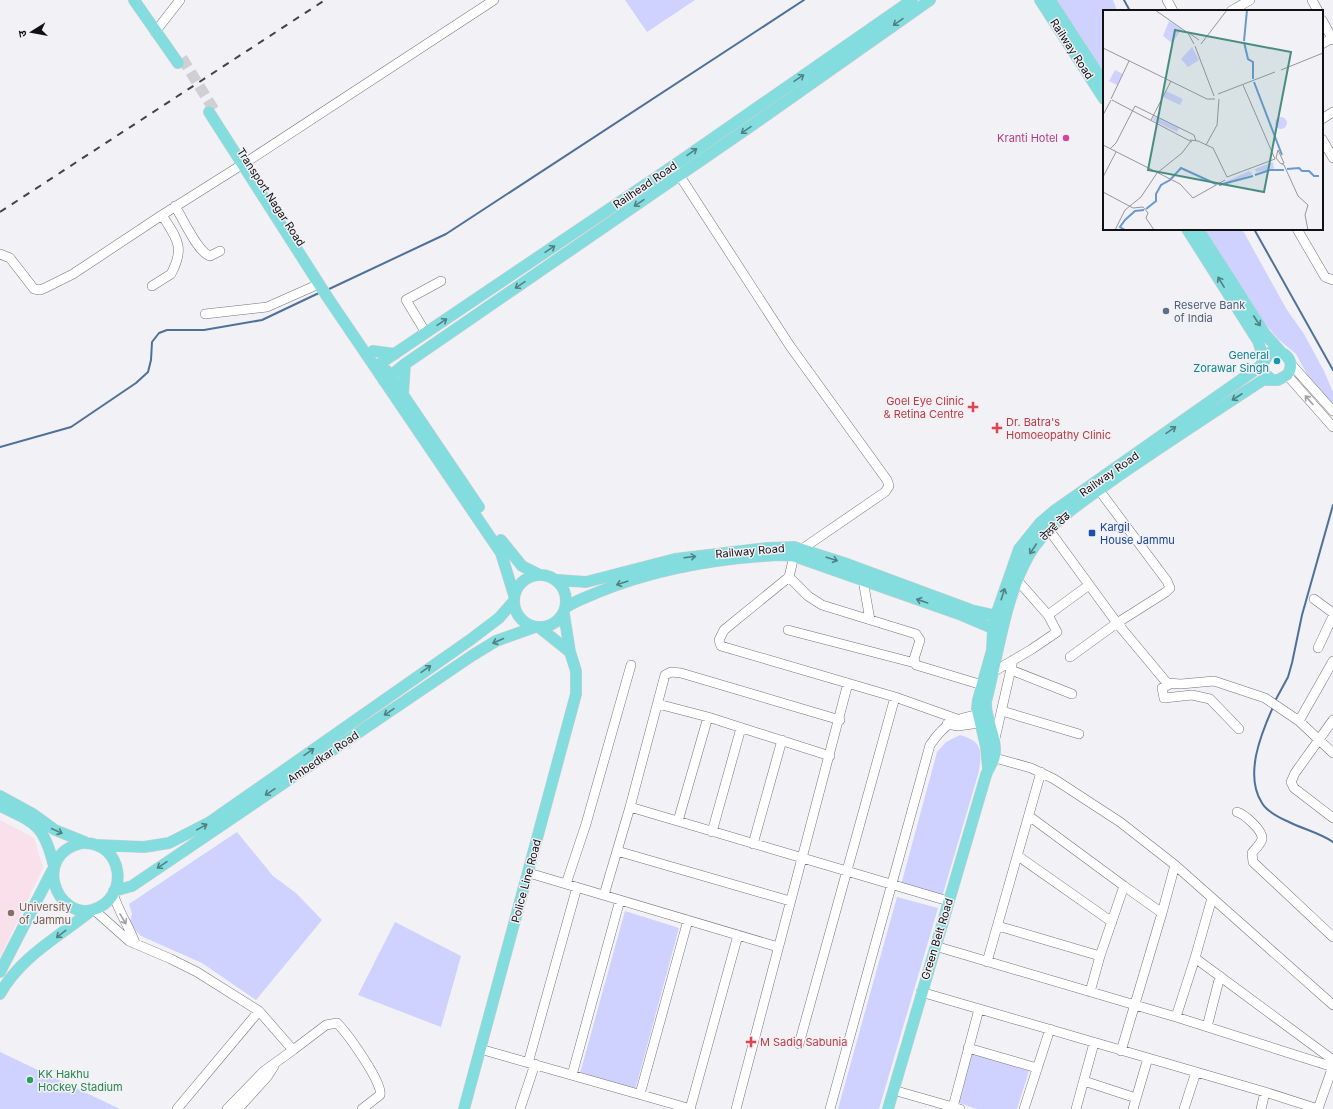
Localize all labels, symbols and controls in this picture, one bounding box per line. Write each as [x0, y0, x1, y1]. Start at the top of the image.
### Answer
inset map [1103, 10, 1323, 230]
north arrow [12, 12, 52, 52]
street label: Railway Road [1047, 16, 1097, 82]
one-way arrow [893, 18, 904, 26]
text: उ [15, 29, 30, 38]
one-way arrow [793, 74, 804, 82]
one-way arrow [741, 126, 752, 134]
place label: Kranti Hotel [997, 131, 1058, 145]
marker: Kranti Hotel [1061, 133, 1071, 143]
street label: Transport Nagar Road [234, 145, 308, 249]
one-way arrow [687, 148, 698, 156]
street label: Railhead Road [610, 158, 680, 212]
one-way arrow [634, 199, 645, 207]
one-way arrow [544, 245, 555, 253]
one-way arrow [1217, 277, 1225, 288]
one-way arrow [515, 281, 526, 289]
place label: Reserve Bank of India [1174, 298, 1245, 325]
marker: Reserve Bank of India [1161, 306, 1171, 316]
one-way arrow [1253, 315, 1261, 326]
one-way arrow [437, 318, 448, 326]
place label: General Zorawar Singh [1193, 348, 1269, 375]
marker: General Zorawar Singh [1272, 356, 1282, 366]
one-way arrow [1232, 393, 1243, 401]
place label: Goel Eye Clinic & Retina Centre [884, 394, 964, 421]
one-way arrow [1304, 394, 1313, 405]
marker: Goel Eye Clinic & Retina Centre [967, 401, 979, 413]
place label: Dr. Batra's Homoeopathy Clinic [1006, 415, 1111, 442]
marker: Dr. Batra's Homoeopathy Clinic [991, 422, 1003, 434]
one-way arrow [1165, 426, 1176, 434]
street label: Railway Road [1077, 448, 1141, 500]
street label: ਰੇਲਵੇ ਰੋਡ [1036, 508, 1073, 544]
place label: Kargil House Jammu [1100, 520, 1175, 547]
marker: Kargil House Jammu [1087, 528, 1097, 538]
street label: Railway Road [715, 541, 785, 561]
one-way arrow [1029, 543, 1037, 554]
one-way arrow [683, 553, 696, 561]
one-way arrow [825, 556, 838, 563]
one-way arrow [615, 580, 628, 587]
one-way arrow [999, 589, 1007, 601]
one-way arrow [916, 597, 929, 604]
one-way arrow [492, 638, 504, 645]
one-way arrow [421, 665, 432, 673]
one-way arrow [384, 708, 395, 716]
street label: Ambedkar Road [285, 728, 361, 786]
one-way arrow [303, 748, 314, 756]
one-way arrow [265, 788, 276, 796]
one-way arrow [196, 822, 208, 830]
one-way arrow [50, 828, 62, 835]
street label: Police Line Road [508, 838, 544, 924]
one-way arrow [157, 861, 168, 869]
street label: Green Belt Road [918, 897, 956, 981]
place label: University of Jammu [19, 900, 71, 927]
marker: University of Jammu [6, 908, 16, 918]
one-way arrow [119, 913, 127, 925]
one-way arrow [56, 930, 67, 938]
place label: M Sadiq Sabunia [760, 1035, 847, 1049]
marker: M Sadiq Sabunia [745, 1036, 757, 1048]
place label: KK Hakhu Hockey Stadium [38, 1067, 123, 1094]
marker: KK Hakhu Hockey Stadium [25, 1075, 35, 1085]

